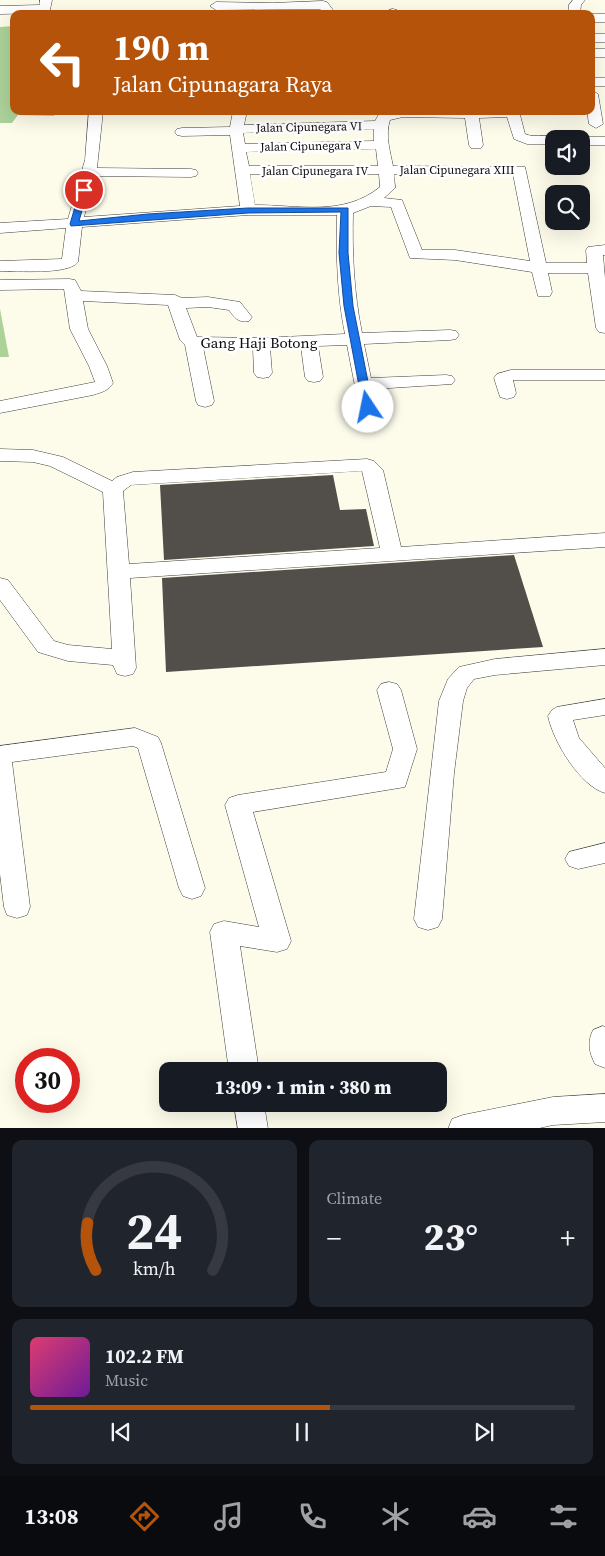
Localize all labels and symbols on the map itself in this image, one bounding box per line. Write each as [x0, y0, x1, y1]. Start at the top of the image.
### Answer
street label: Jalan Cipunegara VI [255, 118, 362, 136]
street label: Jalan Cipunegara V [259, 137, 362, 155]
street label: Jalan Cipunegara XIII [398, 162, 515, 178]
street label: Jalan Cipunegara IV [261, 163, 368, 179]
pin [63, 169, 105, 211]
street label: Gang Haji Botong [201, 332, 318, 353]
position arrow [341, 380, 393, 432]
speed limit sign: 30 [15, 1048, 80, 1113]

